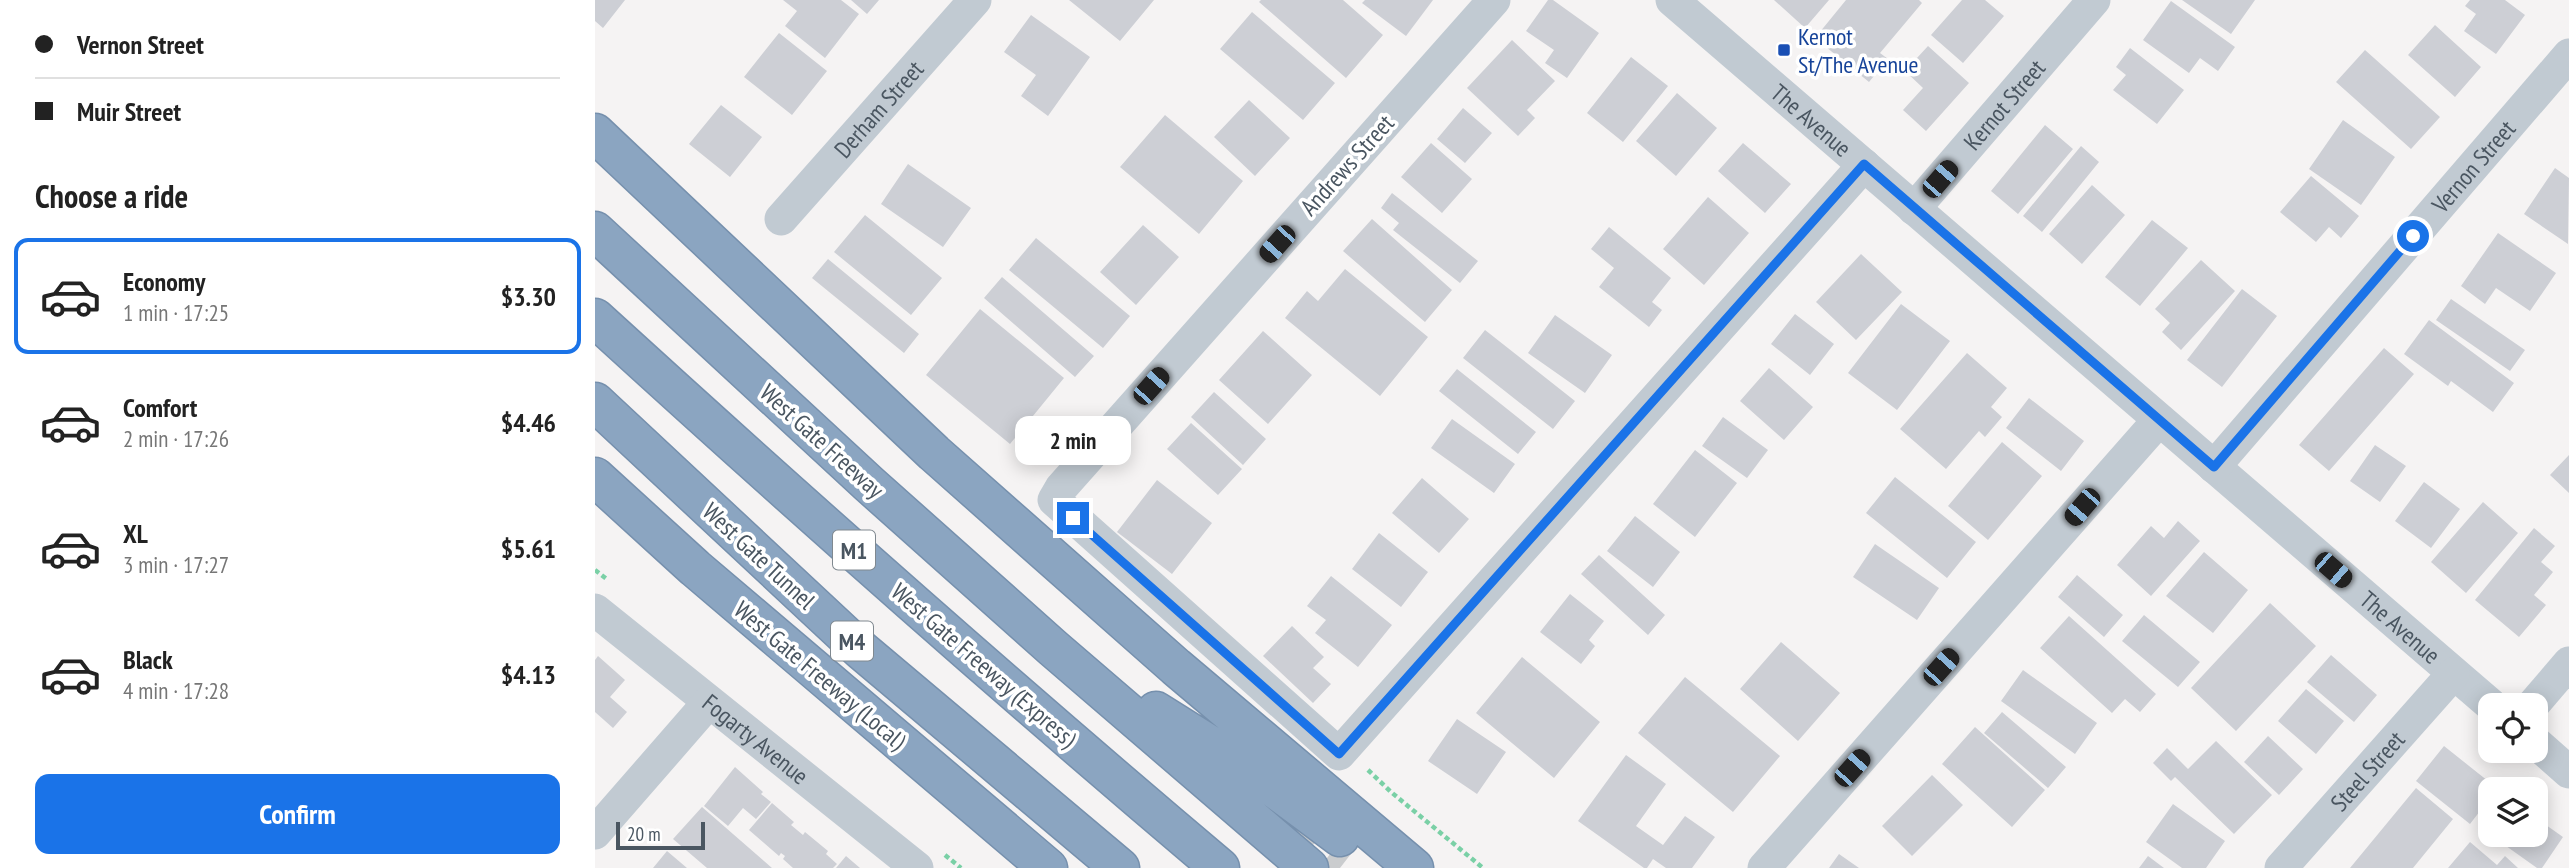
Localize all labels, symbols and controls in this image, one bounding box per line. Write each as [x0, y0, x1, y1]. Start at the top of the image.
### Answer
place label: Kernot St/The Avenue [1798, 21, 1918, 80]
text: Vernon Street [77, 28, 204, 61]
marker: Kernot St/The Avenue [1776, 42, 1792, 58]
street label: Kernot Street [1956, 52, 2052, 156]
street label: Derham Street [827, 54, 930, 164]
street label: The Avenue [1765, 77, 1858, 163]
text: Muir Street [77, 95, 181, 128]
street label: Andrews Street [1293, 108, 1401, 222]
street label: Vernon Street [2424, 113, 2522, 220]
car [1919, 156, 1962, 202]
text: Choose a ride [35, 175, 188, 217]
route start [2397, 220, 2429, 252]
car [1256, 221, 1299, 267]
icon: car [39, 265, 102, 328]
text: Economy [123, 265, 205, 298]
text: $3.30 [501, 280, 556, 313]
text: 1 min · 17:25 [123, 298, 229, 327]
car [1130, 363, 1173, 409]
street label: West Gate Freeway [753, 377, 891, 505]
icon: car [39, 391, 102, 454]
text: Comfort [123, 391, 197, 424]
text: $4.46 [501, 406, 556, 439]
callout: 2 min [1015, 416, 1131, 466]
text: 2 min · 17:26 [123, 424, 229, 453]
text: 2 min [1050, 426, 1096, 455]
car [2061, 484, 2104, 530]
street label: West Gate Tunnel [696, 496, 822, 616]
route end [1057, 502, 1089, 534]
icon: car [39, 517, 102, 580]
text: XL [123, 517, 148, 550]
road number: M1 [833, 530, 875, 570]
text: $5.61 [501, 532, 556, 565]
car [2311, 548, 2356, 592]
text: 3 min · 17:27 [123, 550, 229, 579]
street label: West Gate Freeway (Express) [885, 576, 1083, 754]
street label: The Avenue [2354, 584, 2447, 670]
street label: West Gate Freeway (Local) [728, 594, 913, 756]
road number: M4 [831, 622, 873, 660]
icon: car [39, 643, 102, 706]
text: Black [123, 643, 173, 676]
car [1920, 644, 1963, 690]
text: $4.13 [501, 658, 556, 691]
text: 4 min · 17:28 [123, 676, 229, 705]
street label: Fogarty Avenue [696, 687, 815, 791]
map controls [2478, 693, 2548, 847]
button: locate [2478, 693, 2548, 763]
street label: Steel Street [2324, 724, 2411, 817]
car [1831, 745, 1874, 791]
button: Confirm [35, 774, 560, 854]
button: layers [2478, 777, 2548, 847]
scale bar [616, 819, 705, 851]
text: 20 m [627, 822, 661, 846]

